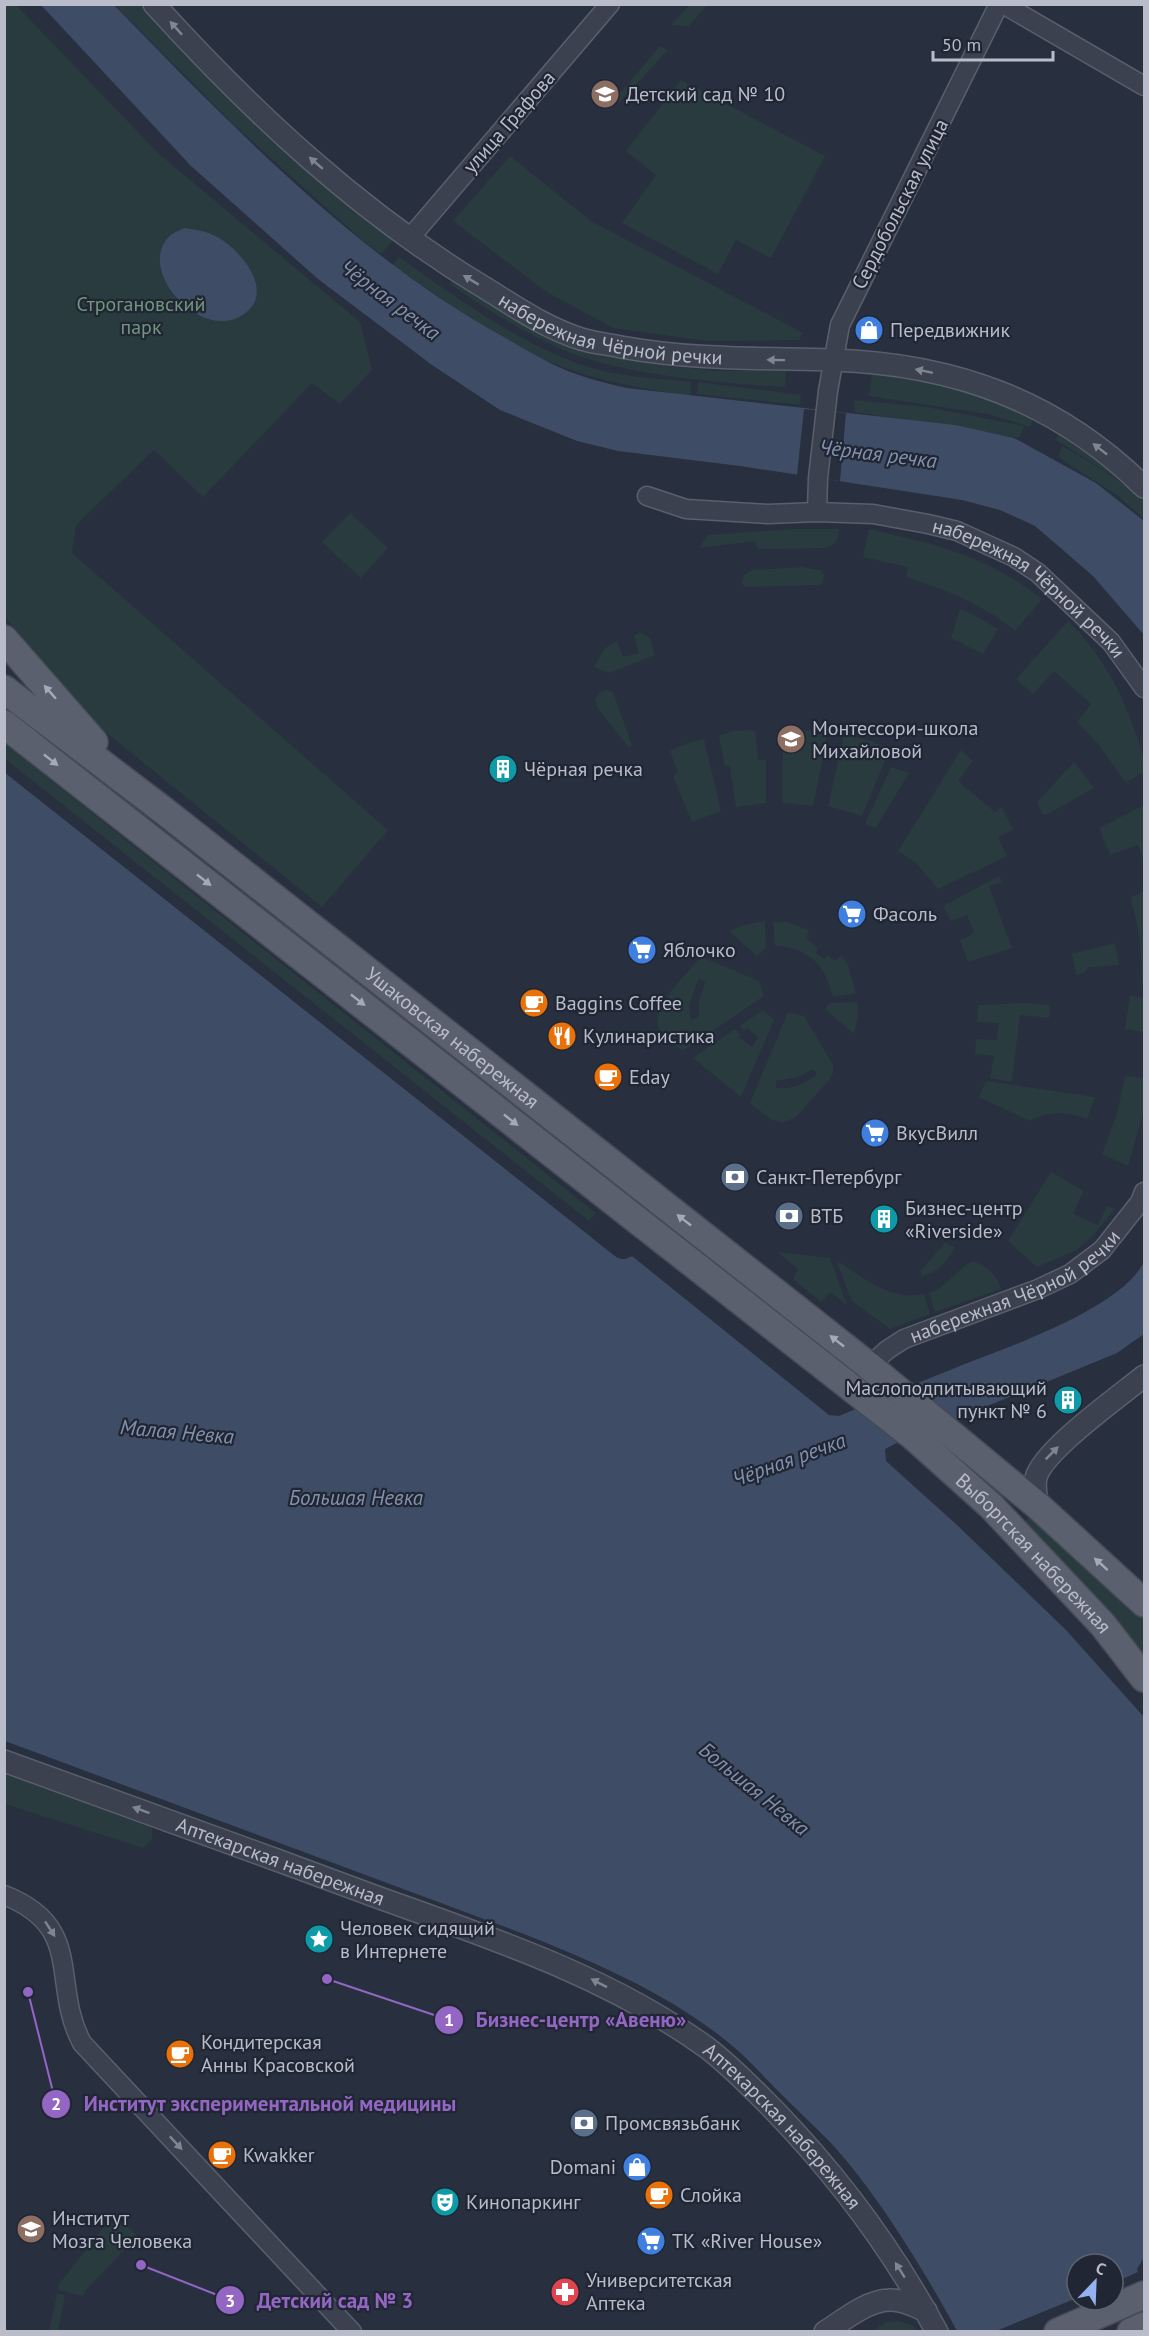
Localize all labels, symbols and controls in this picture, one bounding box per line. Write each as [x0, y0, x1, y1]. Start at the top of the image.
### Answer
one-way arrow [170, 21, 183, 36]
scale bar [933, 24, 1053, 62]
text: 50 m [942, 33, 981, 56]
street label: улица Графова [457, 65, 561, 179]
school or university icon: Детский сад № 10 [589, 78, 621, 110]
place label: Детский сад № 10 [626, 81, 785, 107]
street label: Сердобольская улица [846, 114, 954, 294]
one-way arrow [309, 157, 324, 170]
water label: Чёрная речка [335, 253, 446, 346]
one-way arrow [463, 275, 480, 286]
street label: набережная Чёрной речки [494, 287, 723, 370]
park label: Строгановский парк [77, 291, 205, 340]
shop icon: Передвижник [853, 314, 885, 346]
place label: Передвижник [890, 317, 1010, 343]
one-way arrow [766, 355, 785, 364]
one-way arrow [914, 366, 933, 375]
water label: Чёрная речка [818, 433, 939, 474]
one-way arrow [1092, 442, 1108, 455]
street label: набережная Чёрной речки [930, 513, 1131, 663]
one-way arrow [44, 685, 57, 700]
place label: Монтессори-школа Михайловой [812, 715, 978, 764]
school or university icon: Монтессори-школа Михайловой [775, 723, 807, 755]
building icon: Чёрная речка [487, 753, 519, 785]
one-way arrow [42, 754, 58, 766]
place label: Чёрная речка [524, 756, 643, 782]
one-way arrow [196, 874, 212, 887]
supermarket icon: Фасоль [836, 898, 868, 930]
place label: Фасоль [873, 901, 937, 927]
supermarket icon: Яблочко [626, 934, 658, 966]
place label: Яблочко [663, 937, 736, 963]
street label: Ушаковская набережная [360, 961, 544, 1114]
cafe icon: Baggins Coffee [518, 987, 550, 1019]
place label: Baggins Coffee [555, 990, 682, 1016]
one-way arrow [350, 994, 366, 1007]
restaurant icon: Кулинаристика [546, 1020, 578, 1052]
place label: Кулинаристика [583, 1023, 715, 1049]
cafe icon: Eday [592, 1061, 624, 1093]
place label: Eday [629, 1064, 670, 1090]
one-way arrow [504, 1114, 519, 1126]
supermarket icon: ВкусВилл [859, 1117, 891, 1149]
place label: ВкусВилл [896, 1120, 978, 1146]
bank icon: Санкт-Петербург [719, 1161, 751, 1193]
place label: Санкт-Петербург [756, 1164, 902, 1190]
place label: Бизнес-центр «Riverside» [905, 1195, 1022, 1244]
bank icon: ВТБ [773, 1200, 805, 1232]
place label: ВТБ [810, 1203, 843, 1229]
building icon: Бизнес-центр «Riverside» [868, 1203, 900, 1235]
one-way arrow [676, 1215, 691, 1227]
street label: набережная Чёрной речки [906, 1225, 1126, 1349]
one-way arrow [829, 1334, 845, 1347]
place label: Маслоподпитывающий пункт № 6 [845, 1375, 1047, 1424]
building icon: Маслоподпитывающий пункт № 6 [1052, 1384, 1084, 1416]
water label: Малая Невка [119, 1413, 236, 1450]
water label: Чёрная речка [729, 1426, 850, 1492]
one-way arrow [1045, 1447, 1059, 1461]
street label: Выборгская набережная [950, 1467, 1118, 1638]
water label: Большая Невка [289, 1484, 424, 1511]
one-way arrow [1094, 1557, 1109, 1571]
water label: Большая Невка [694, 1736, 816, 1842]
one-way arrow [132, 1805, 150, 1815]
street label: Аптекарская набережная [173, 1811, 388, 1912]
place label: Человек сидящий в Интернете [340, 1915, 495, 1964]
one-way arrow [45, 1920, 56, 1937]
place icon: Человек сидящий в Интернете [303, 1923, 335, 1955]
one-way arrow [590, 1978, 607, 1988]
callout: Бизнес-центр «Авеню» [434, 2001, 698, 2040]
text: Бизнес-центр «Авеню» [476, 2006, 686, 2033]
text: 1 [444, 2008, 454, 2031]
place label: Кондитерская Анны Красовской [201, 2029, 355, 2078]
street label: Аптекарская набережная [698, 2037, 867, 2215]
cafe icon: Кондитерская Анны Красовской [164, 2038, 196, 2070]
callout: Институт экспериментальной медицины [41, 2085, 468, 2124]
text: Институт экспериментальной медицины [84, 2090, 456, 2117]
text: 2 [51, 2092, 61, 2115]
bank icon: Промсвязьбанк [568, 2107, 600, 2139]
place label: Промсвязьбанк [605, 2110, 741, 2136]
one-way arrow [169, 2136, 183, 2151]
cafe icon: Kwakker [206, 2139, 238, 2171]
place label: Kwakker [243, 2142, 315, 2168]
shop icon: Domani [621, 2151, 653, 2183]
place label: Domani [550, 2154, 616, 2180]
cafe icon: Слойка [643, 2179, 675, 2211]
place label: Слойка [680, 2182, 742, 2208]
theatre icon: Кинопаркинг [429, 2186, 461, 2218]
place label: Кинопаркинг [466, 2189, 581, 2215]
place label: Институт Мозга Человека [52, 2205, 192, 2254]
school or university icon: Институт Мозга Человека [15, 2213, 47, 2245]
supermarket icon: ТК «River House» [635, 2225, 667, 2257]
place label: ТК «River House» [672, 2228, 822, 2254]
north arrow [1065, 2252, 1125, 2312]
text: С [1093, 2257, 1109, 2279]
one-way arrow [895, 2262, 906, 2278]
place label: Университетская Аптека [586, 2267, 732, 2316]
pharmacy icon: Университетская Аптека [549, 2276, 581, 2308]
callout: Детский сад № 3 [215, 2281, 426, 2320]
text: Детский сад № 3 [257, 2287, 413, 2314]
text: 3 [225, 2289, 235, 2312]

